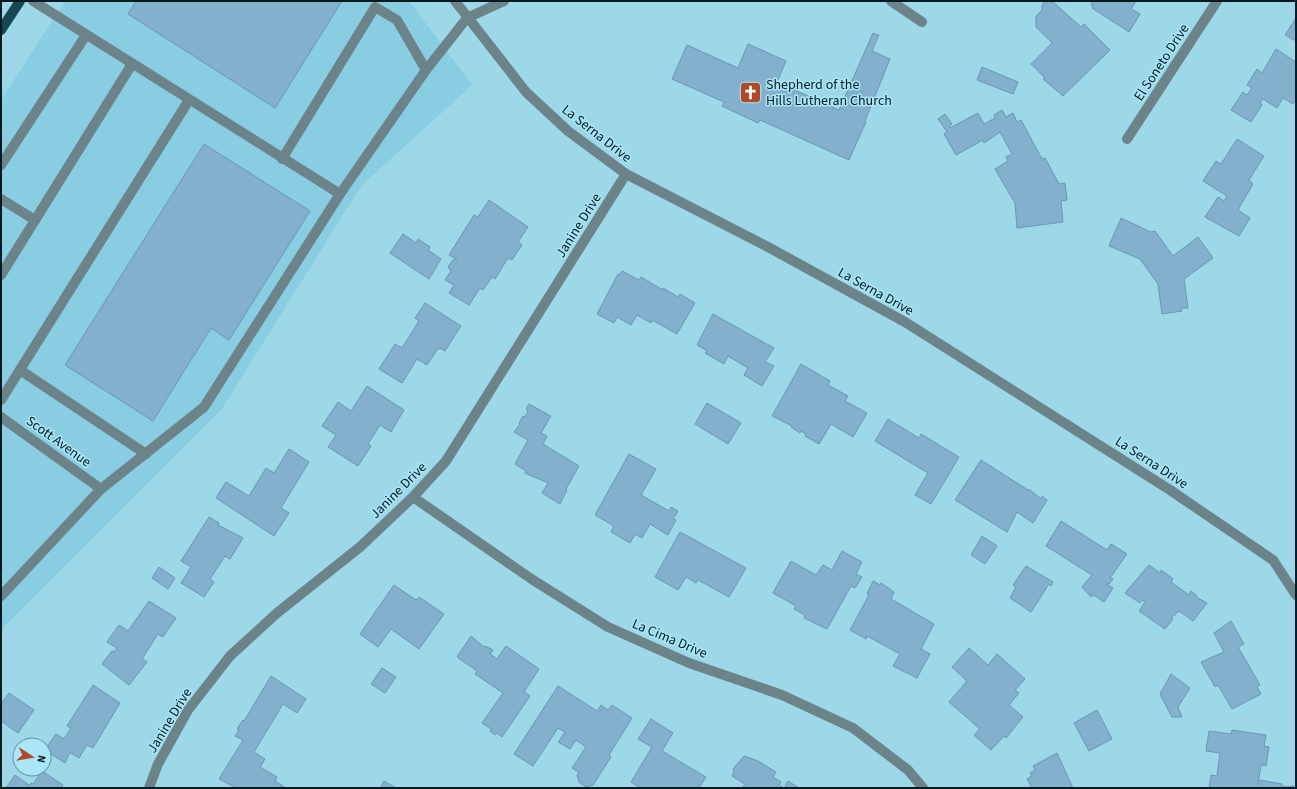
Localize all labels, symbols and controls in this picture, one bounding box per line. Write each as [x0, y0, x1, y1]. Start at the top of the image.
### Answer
street label: El Soneto Drive [1129, 20, 1194, 105]
place label: Shepherd of the Hills Lutheran Church [766, 75, 892, 111]
church icon: Shepherd of the Hills Lutheran Church [737, 79, 763, 105]
street label: La Serna Drive [557, 100, 636, 167]
street label: Janine Drive [551, 189, 607, 262]
street label: La Serna Drive [834, 263, 917, 321]
street label: Scott Avenue [22, 411, 95, 472]
street label: La Serna Drive [1111, 432, 1192, 494]
street label: Janine Drive [366, 458, 431, 523]
street label: La Cima Drive [629, 614, 710, 664]
street label: Janine Drive [143, 684, 197, 757]
north arrow [12, 737, 52, 777]
text: N [33, 754, 49, 764]

